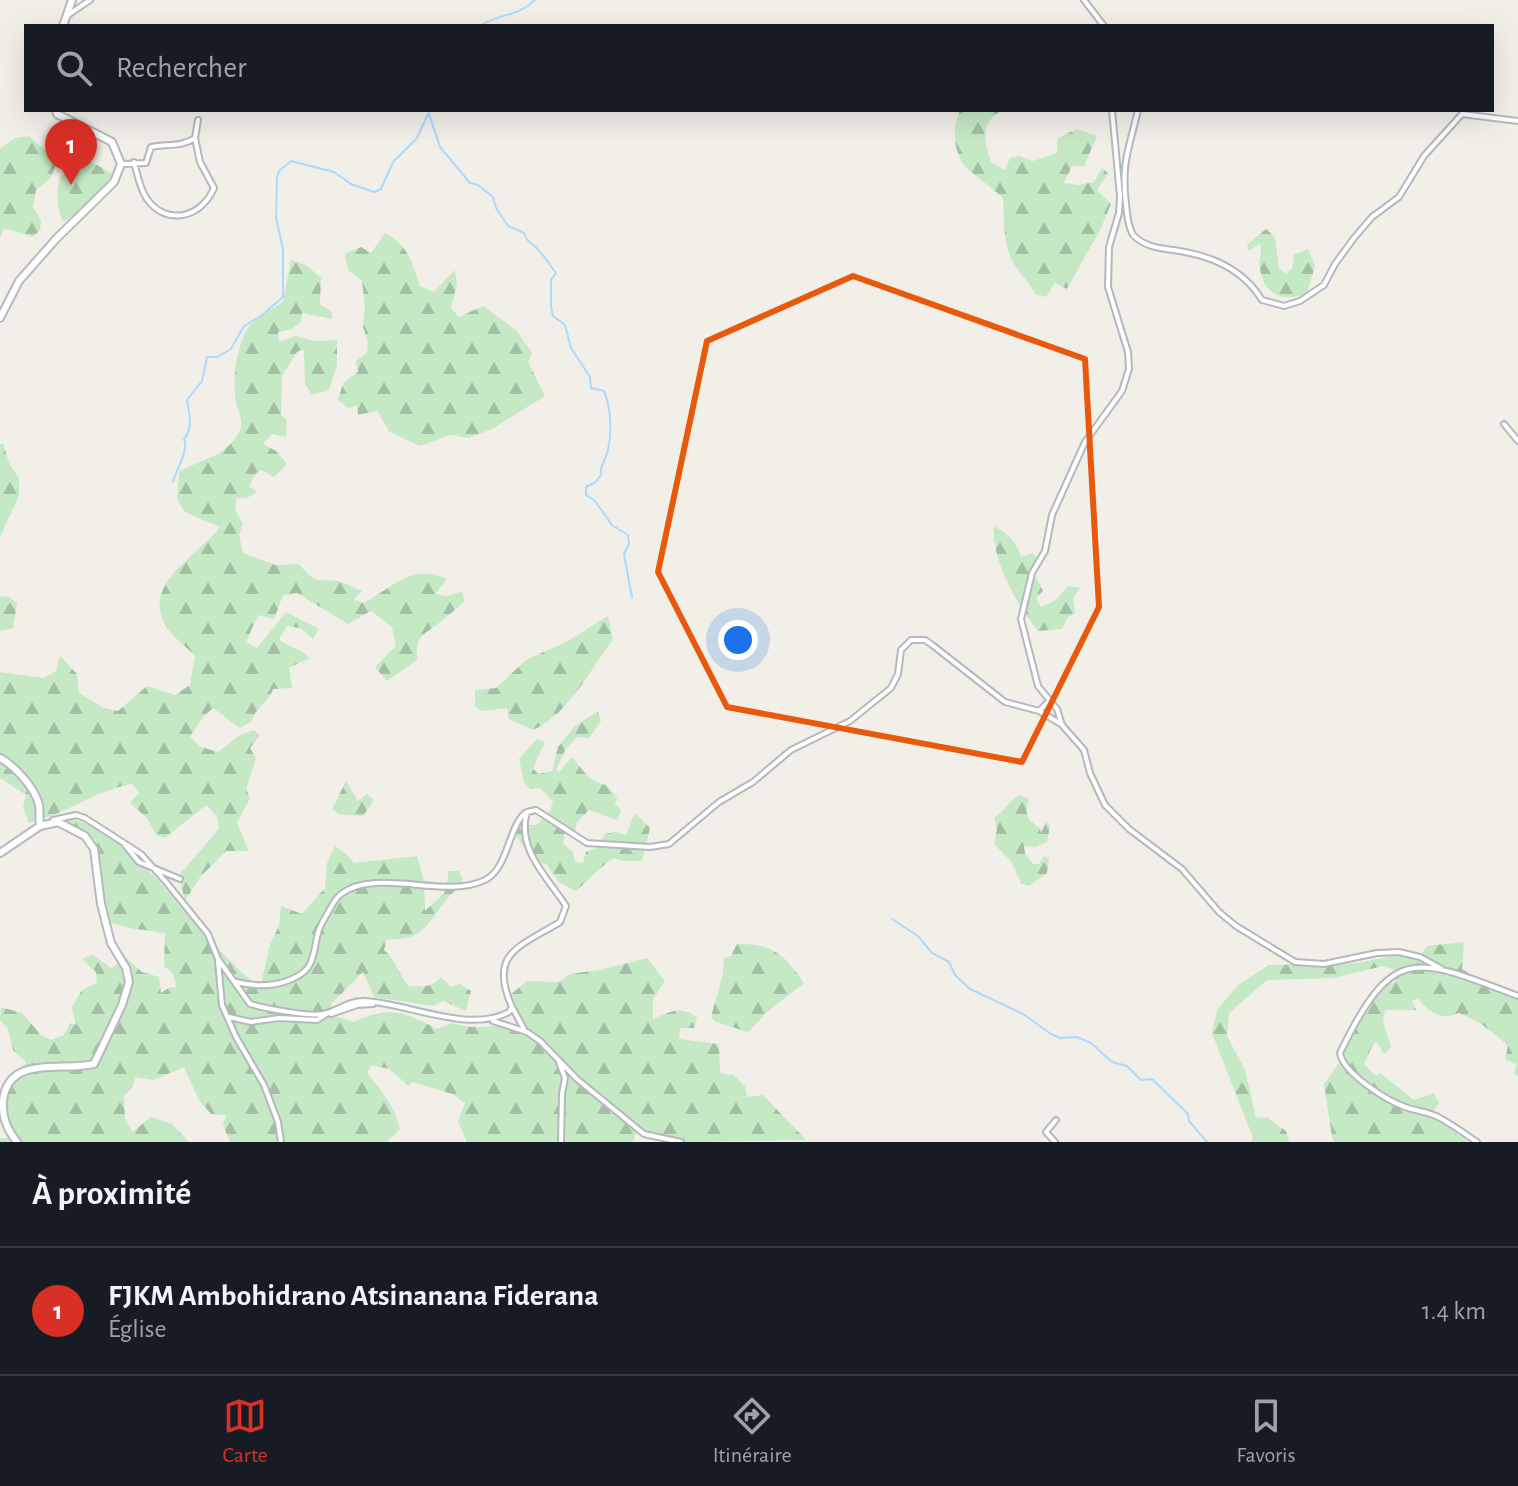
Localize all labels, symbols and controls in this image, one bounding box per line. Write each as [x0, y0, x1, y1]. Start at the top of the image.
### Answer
search box [24, 24, 1494, 112]
icon: search [52, 46, 96, 90]
text: Rechercher [116, 53, 247, 83]
pin: 1 [45, 119, 97, 185]
your location [718, 620, 758, 660]
text: À proximité [32, 1177, 191, 1211]
text: FJKM Ambohidrano Atsinanana Fiderana [108, 1281, 599, 1311]
text: 1 [53, 1298, 63, 1324]
text: 1.4 km [1422, 1298, 1486, 1324]
text: Église [108, 1316, 166, 1342]
tab: Carte [222, 1394, 268, 1468]
tab: Itinéraire [713, 1394, 792, 1468]
tab: Favoris [1237, 1394, 1296, 1468]

